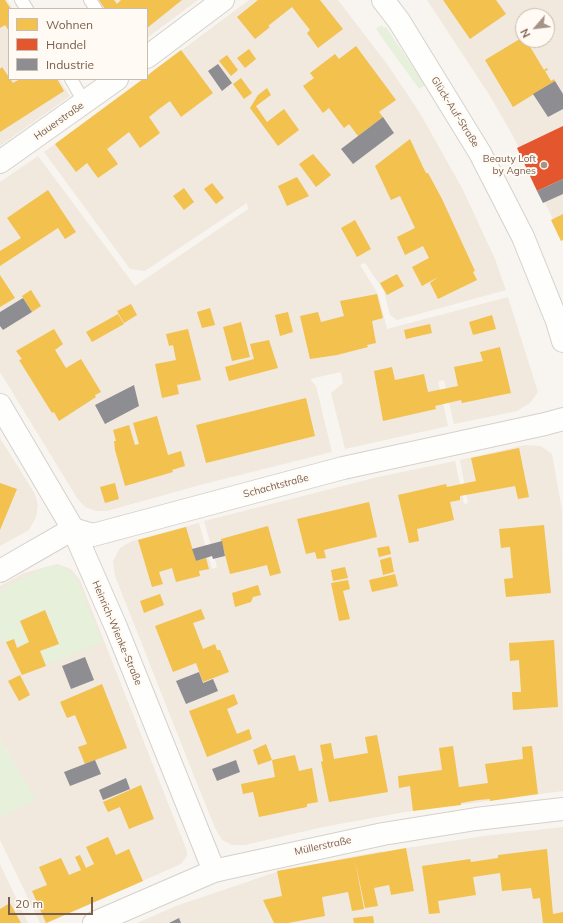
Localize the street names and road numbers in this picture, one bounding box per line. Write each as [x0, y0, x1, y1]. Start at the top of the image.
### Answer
street label: Glück-Auf-Straße [428, 75, 482, 149]
street label: Hauerstraße [32, 99, 86, 143]
street label: Schachtstraße [242, 472, 310, 500]
street label: Heinrich-Wienke-Straße [89, 579, 145, 687]
street label: Müllerstraße [293, 834, 353, 858]

